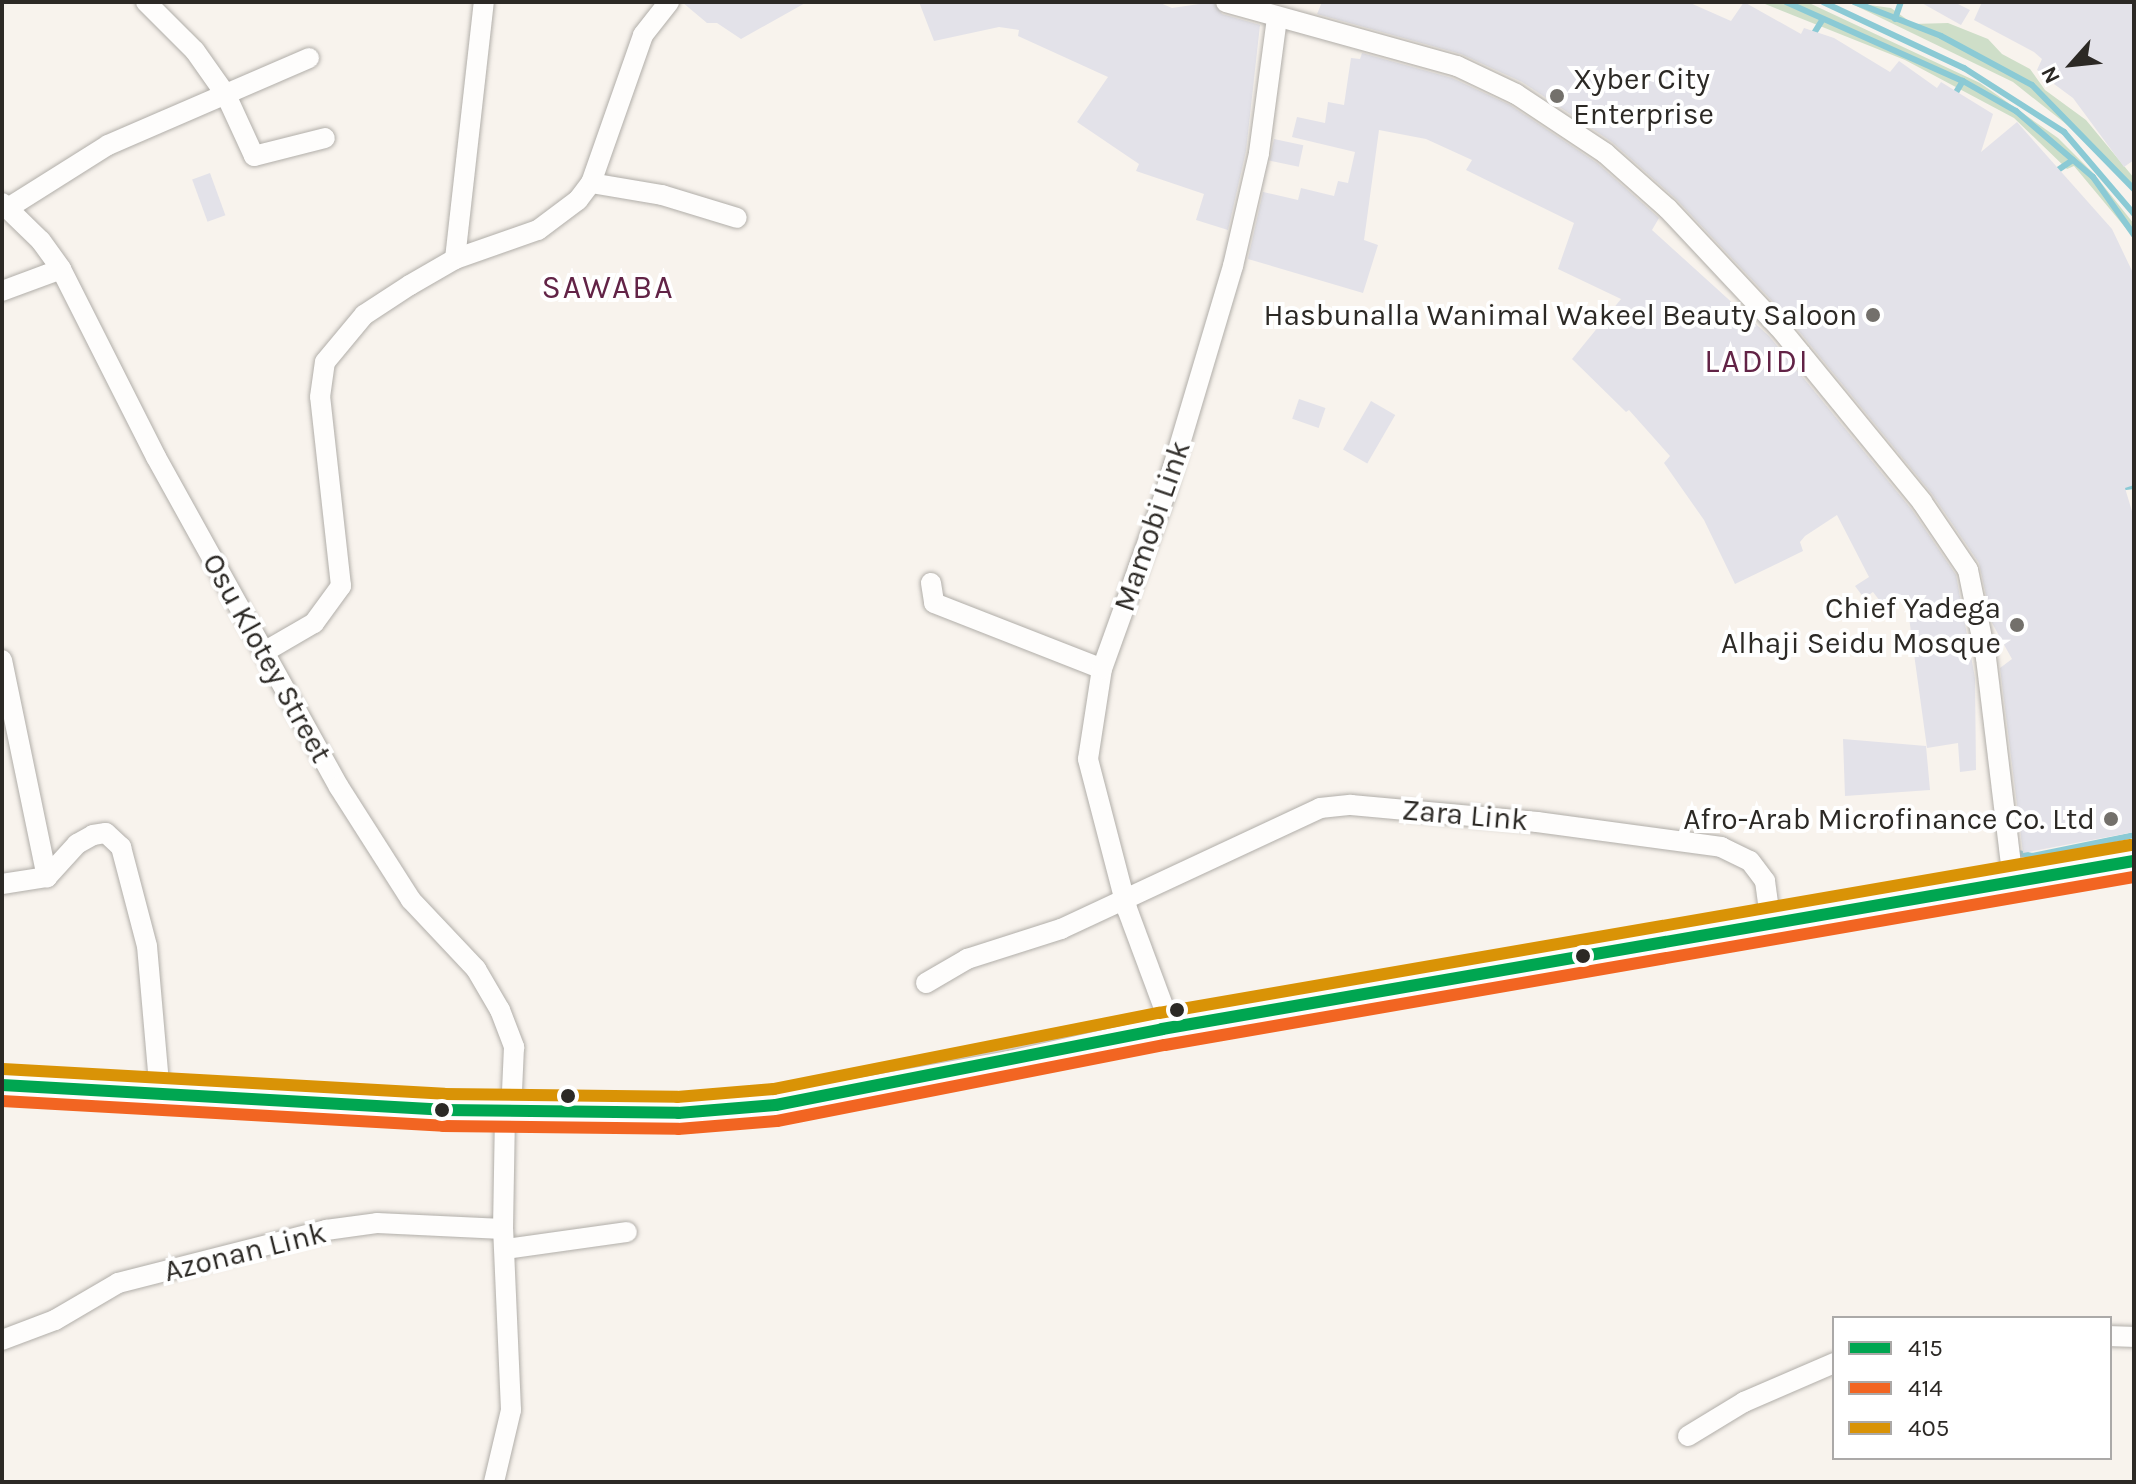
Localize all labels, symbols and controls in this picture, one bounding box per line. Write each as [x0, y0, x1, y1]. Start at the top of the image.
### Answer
north arrow [2032, 24, 2112, 104]
place label: Xyber City Enterprise [1573, 61, 1714, 132]
text: N [2035, 62, 2066, 88]
marker: Xyber City Enterprise [1548, 87, 1566, 105]
district label: SAWABA [541, 269, 675, 307]
place label: Hasbunalla Wanimal Wakeel Beauty Saloon [1263, 297, 1857, 333]
marker: Hasbunalla Wanimal Wakeel Beauty Saloon [1864, 306, 1882, 324]
district label: LADIDI [1704, 343, 1810, 381]
street label: Mamobi Link [1106, 436, 1198, 616]
street label: Osu Klotey Street [195, 547, 339, 769]
place label: Chief Yadega Alhaji Seidu Mosque [1721, 590, 2001, 660]
marker: Chief Yadega Alhaji Seidu Mosque [2008, 616, 2026, 634]
street label: Zara Link [1400, 792, 1530, 838]
place label: Afro-Arab Microfinance Co. Ltd [1683, 801, 2095, 837]
marker: Afro-Arab Microfinance Co. Ltd [2102, 810, 2120, 828]
unlabelled marker [1575, 948, 1591, 964]
unlabelled marker [1169, 1002, 1185, 1018]
unlabelled marker [560, 1088, 576, 1104]
unlabelled marker [434, 1102, 450, 1118]
street label: Azonan Link [160, 1214, 330, 1290]
legend [1832, 1316, 2112, 1460]
text: 415 [1908, 1334, 1943, 1362]
text: 414 [1908, 1374, 1943, 1402]
text: 405 [1908, 1414, 1949, 1442]

